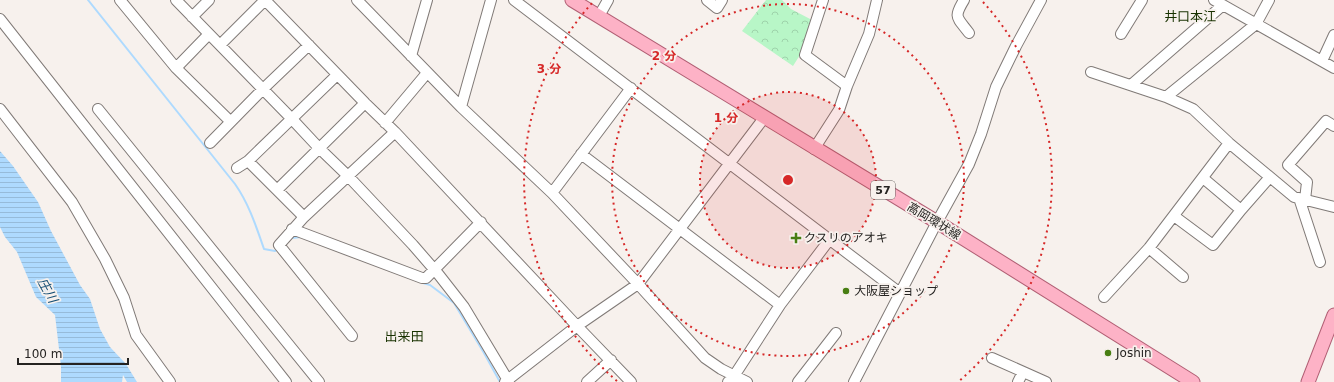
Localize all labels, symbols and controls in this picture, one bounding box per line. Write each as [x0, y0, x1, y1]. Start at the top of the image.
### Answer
district label: 井口本江 [1164, 9, 1216, 24]
text: 2 分 [652, 49, 676, 63]
text: 3 分 [537, 62, 561, 76]
text: 1 分 [714, 111, 738, 125]
centre of rings [781, 173, 795, 187]
road number: 57 [871, 181, 895, 199]
street label: 高岡環状線 [905, 200, 963, 242]
place label: クスリのアオキ [804, 231, 888, 245]
marker: クスリのアオキ [791, 233, 801, 243]
water label: 庄川 [35, 275, 61, 307]
place label: 大阪屋ショップ [854, 284, 938, 298]
marker: 大阪屋ショップ [841, 286, 851, 296]
district label: 出来田 [384, 329, 424, 344]
scale bar [18, 340, 128, 366]
place label: Joshin [1115, 346, 1152, 360]
text: 100 m [24, 347, 62, 361]
marker: Joshin [1103, 348, 1113, 358]

